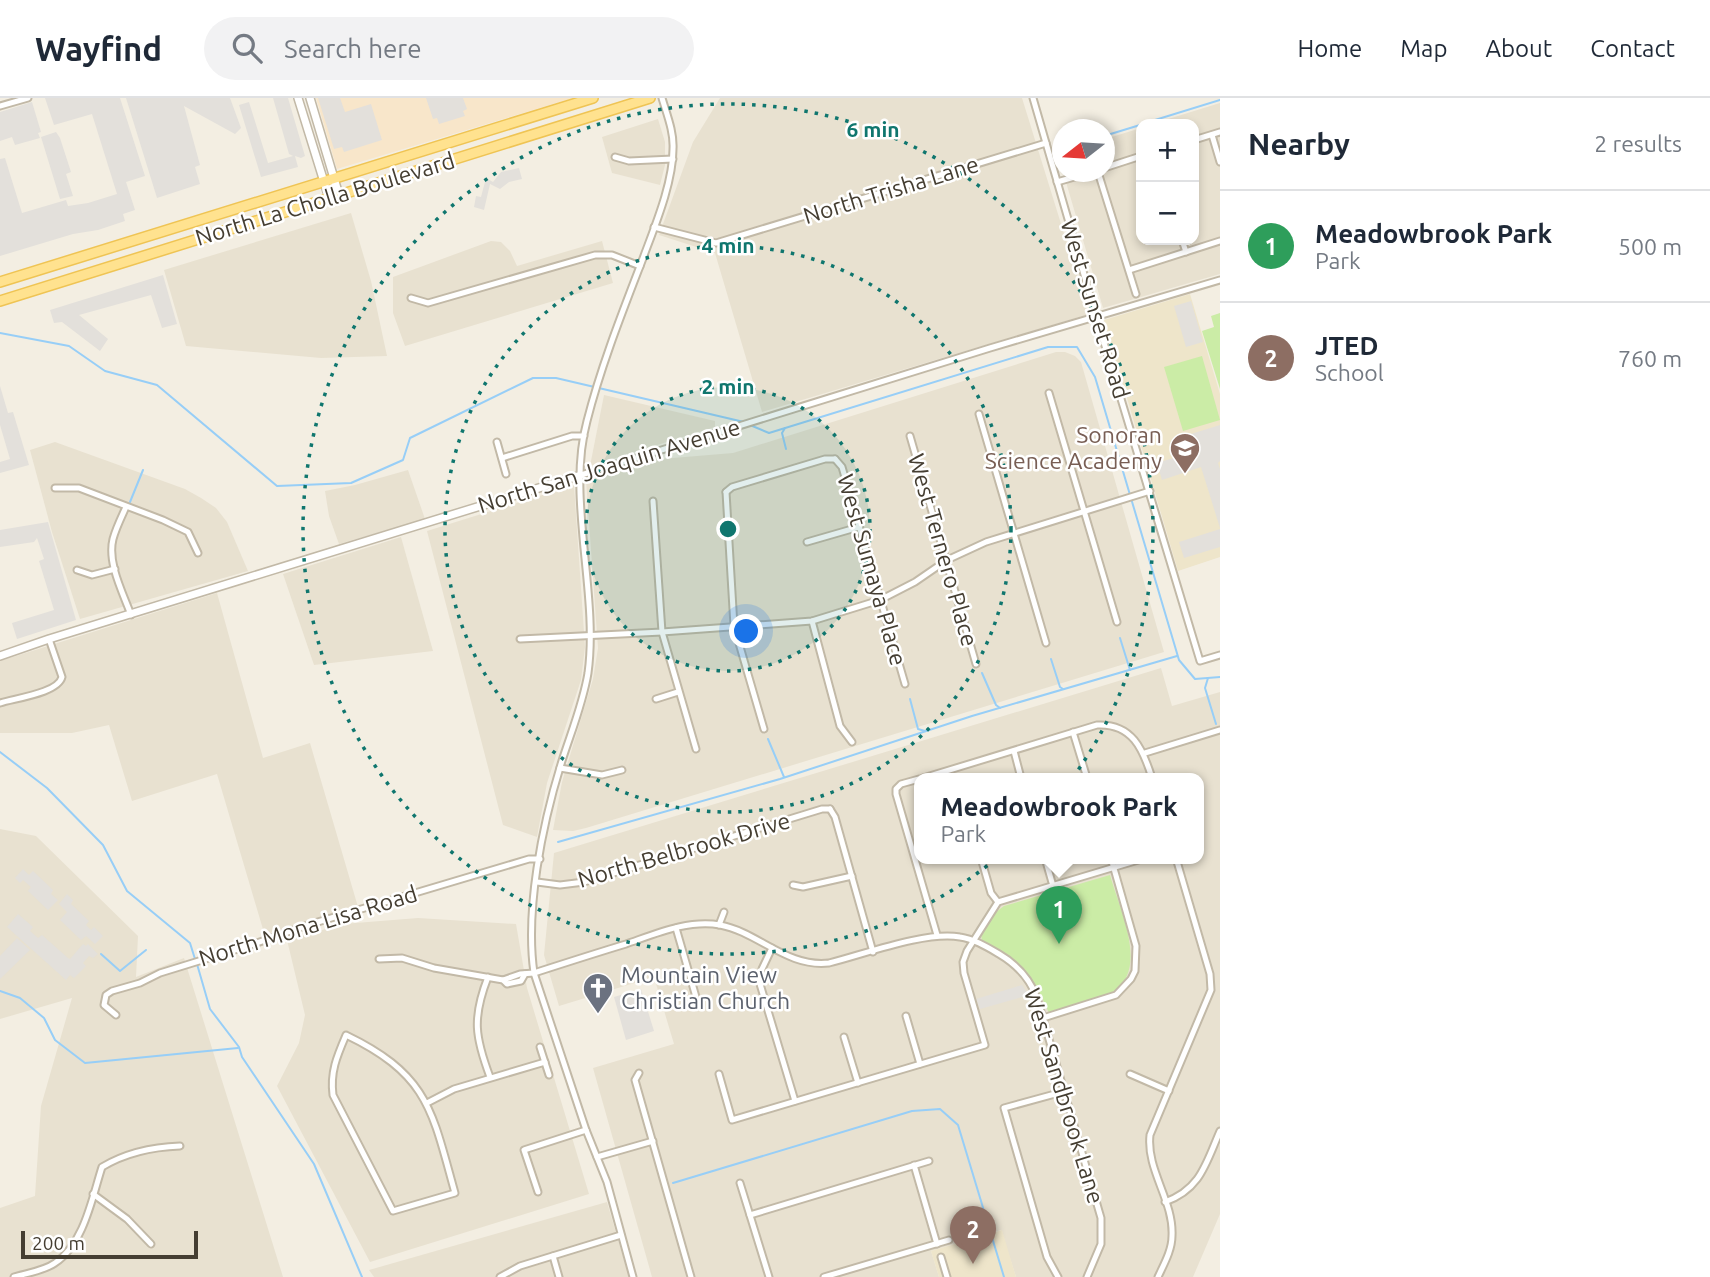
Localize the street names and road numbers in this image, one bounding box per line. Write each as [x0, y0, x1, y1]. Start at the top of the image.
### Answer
street label: North La Cholla Boulevard [192, 147, 458, 250]
street label: North Trisha Lane [800, 151, 982, 228]
street label: West Sunset Road [1056, 216, 1135, 402]
street label: North San Joaquin Avenue [475, 414, 743, 517]
street label: West Ternero Place [904, 451, 983, 649]
street label: West Sumaya Place [833, 471, 912, 668]
street label: North Belbrook Drive [575, 807, 793, 892]
street label: North Mona Lisa Road [196, 880, 420, 971]
street label: West Sandbrook Lane [1020, 985, 1109, 1206]

